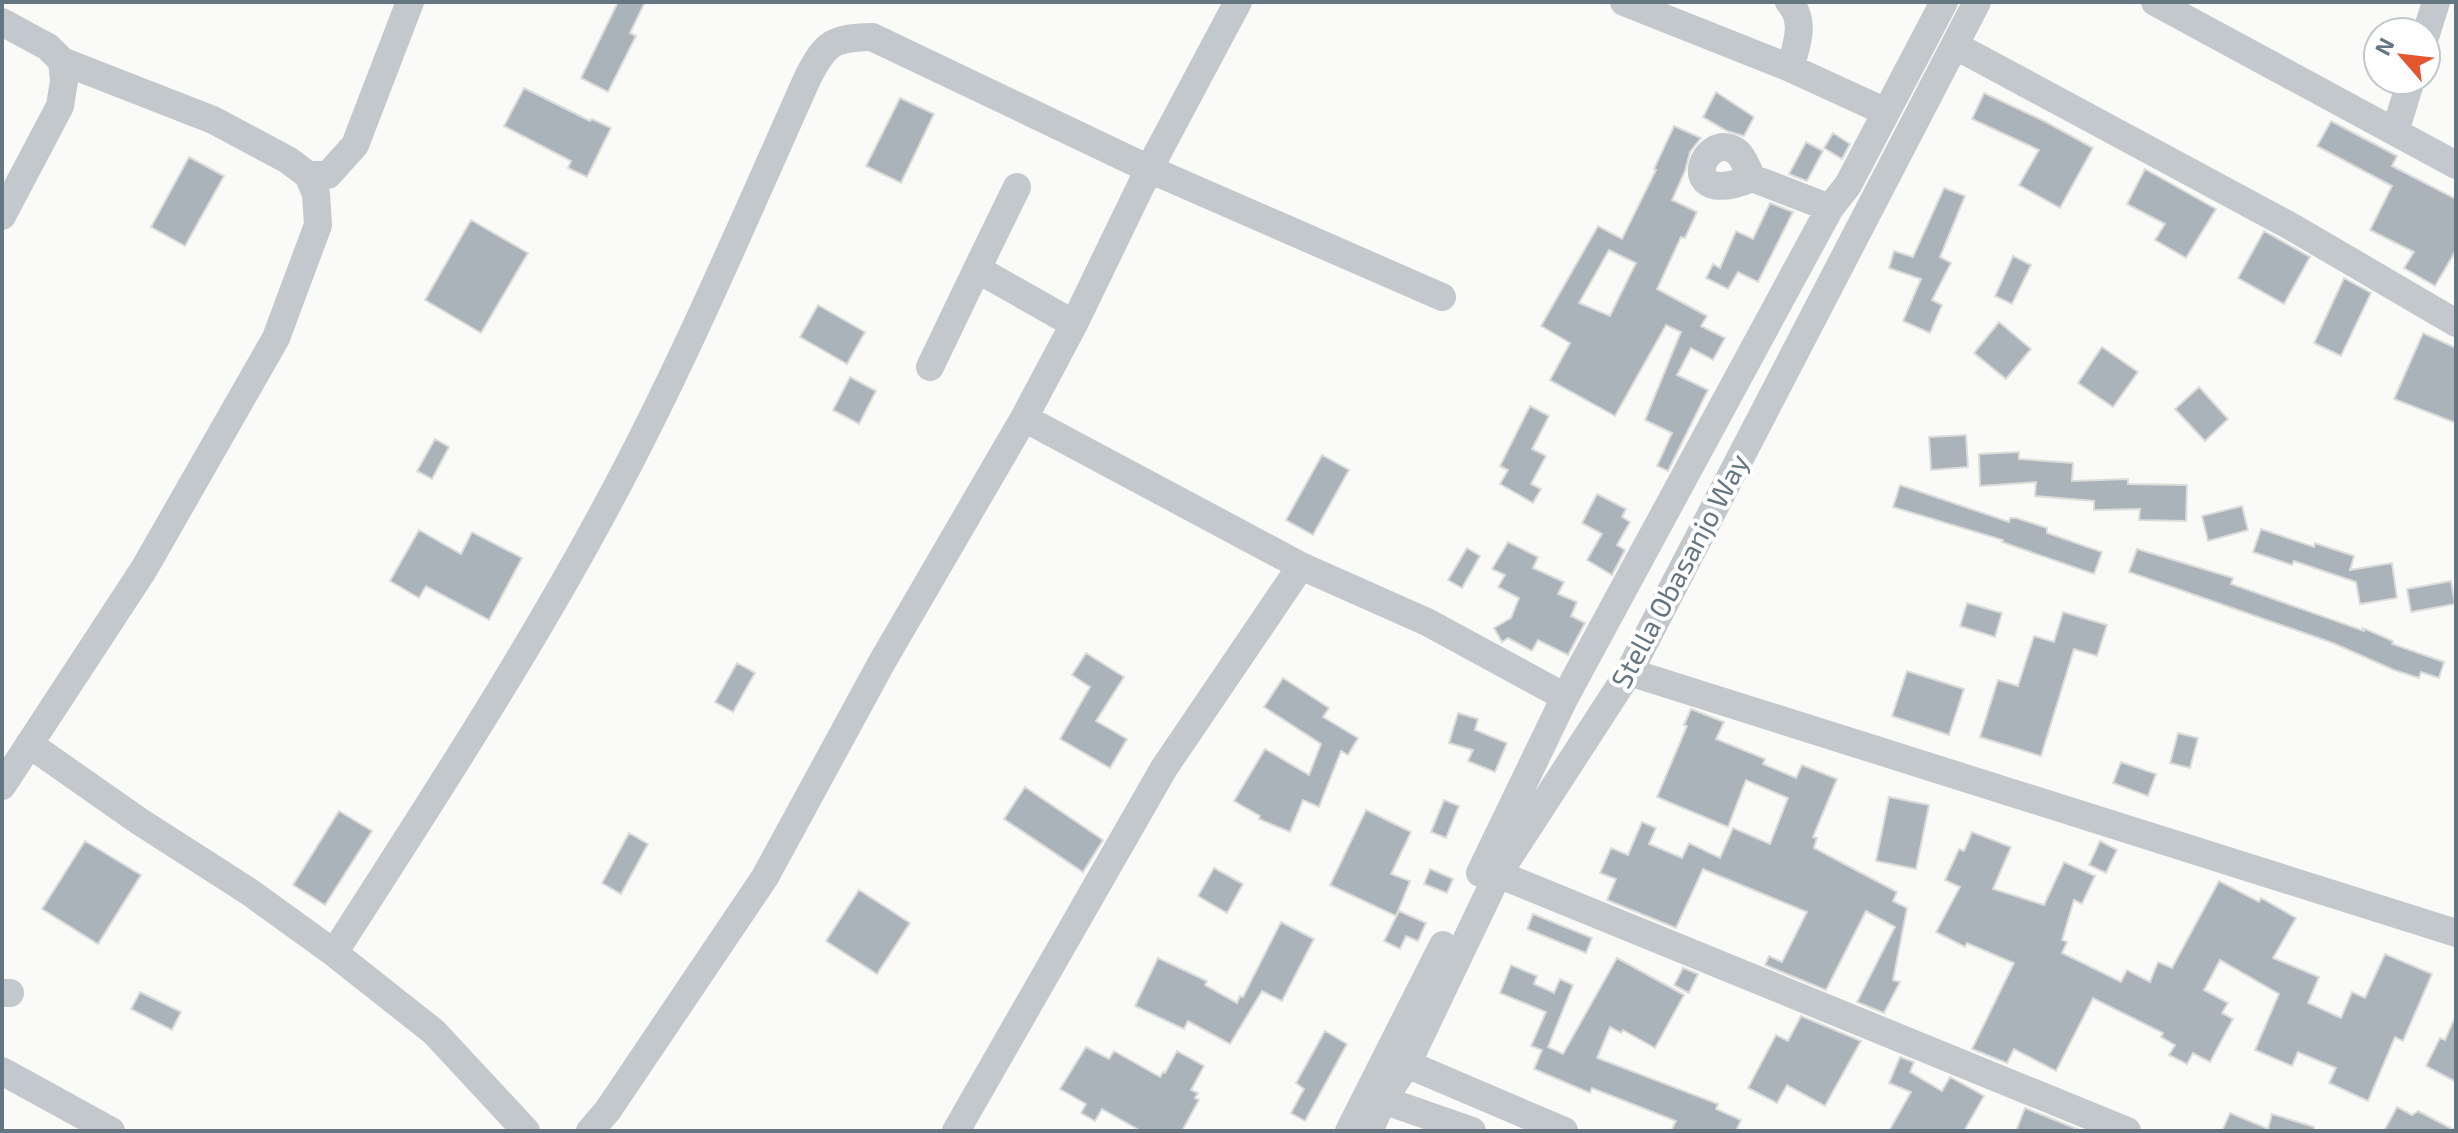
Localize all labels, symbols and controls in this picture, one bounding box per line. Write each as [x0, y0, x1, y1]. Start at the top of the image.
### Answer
north arrow [2362, 16, 2442, 96]
text: N [2368, 33, 2399, 59]
street label: Stella Obasanjo Way [1603, 447, 1755, 694]

